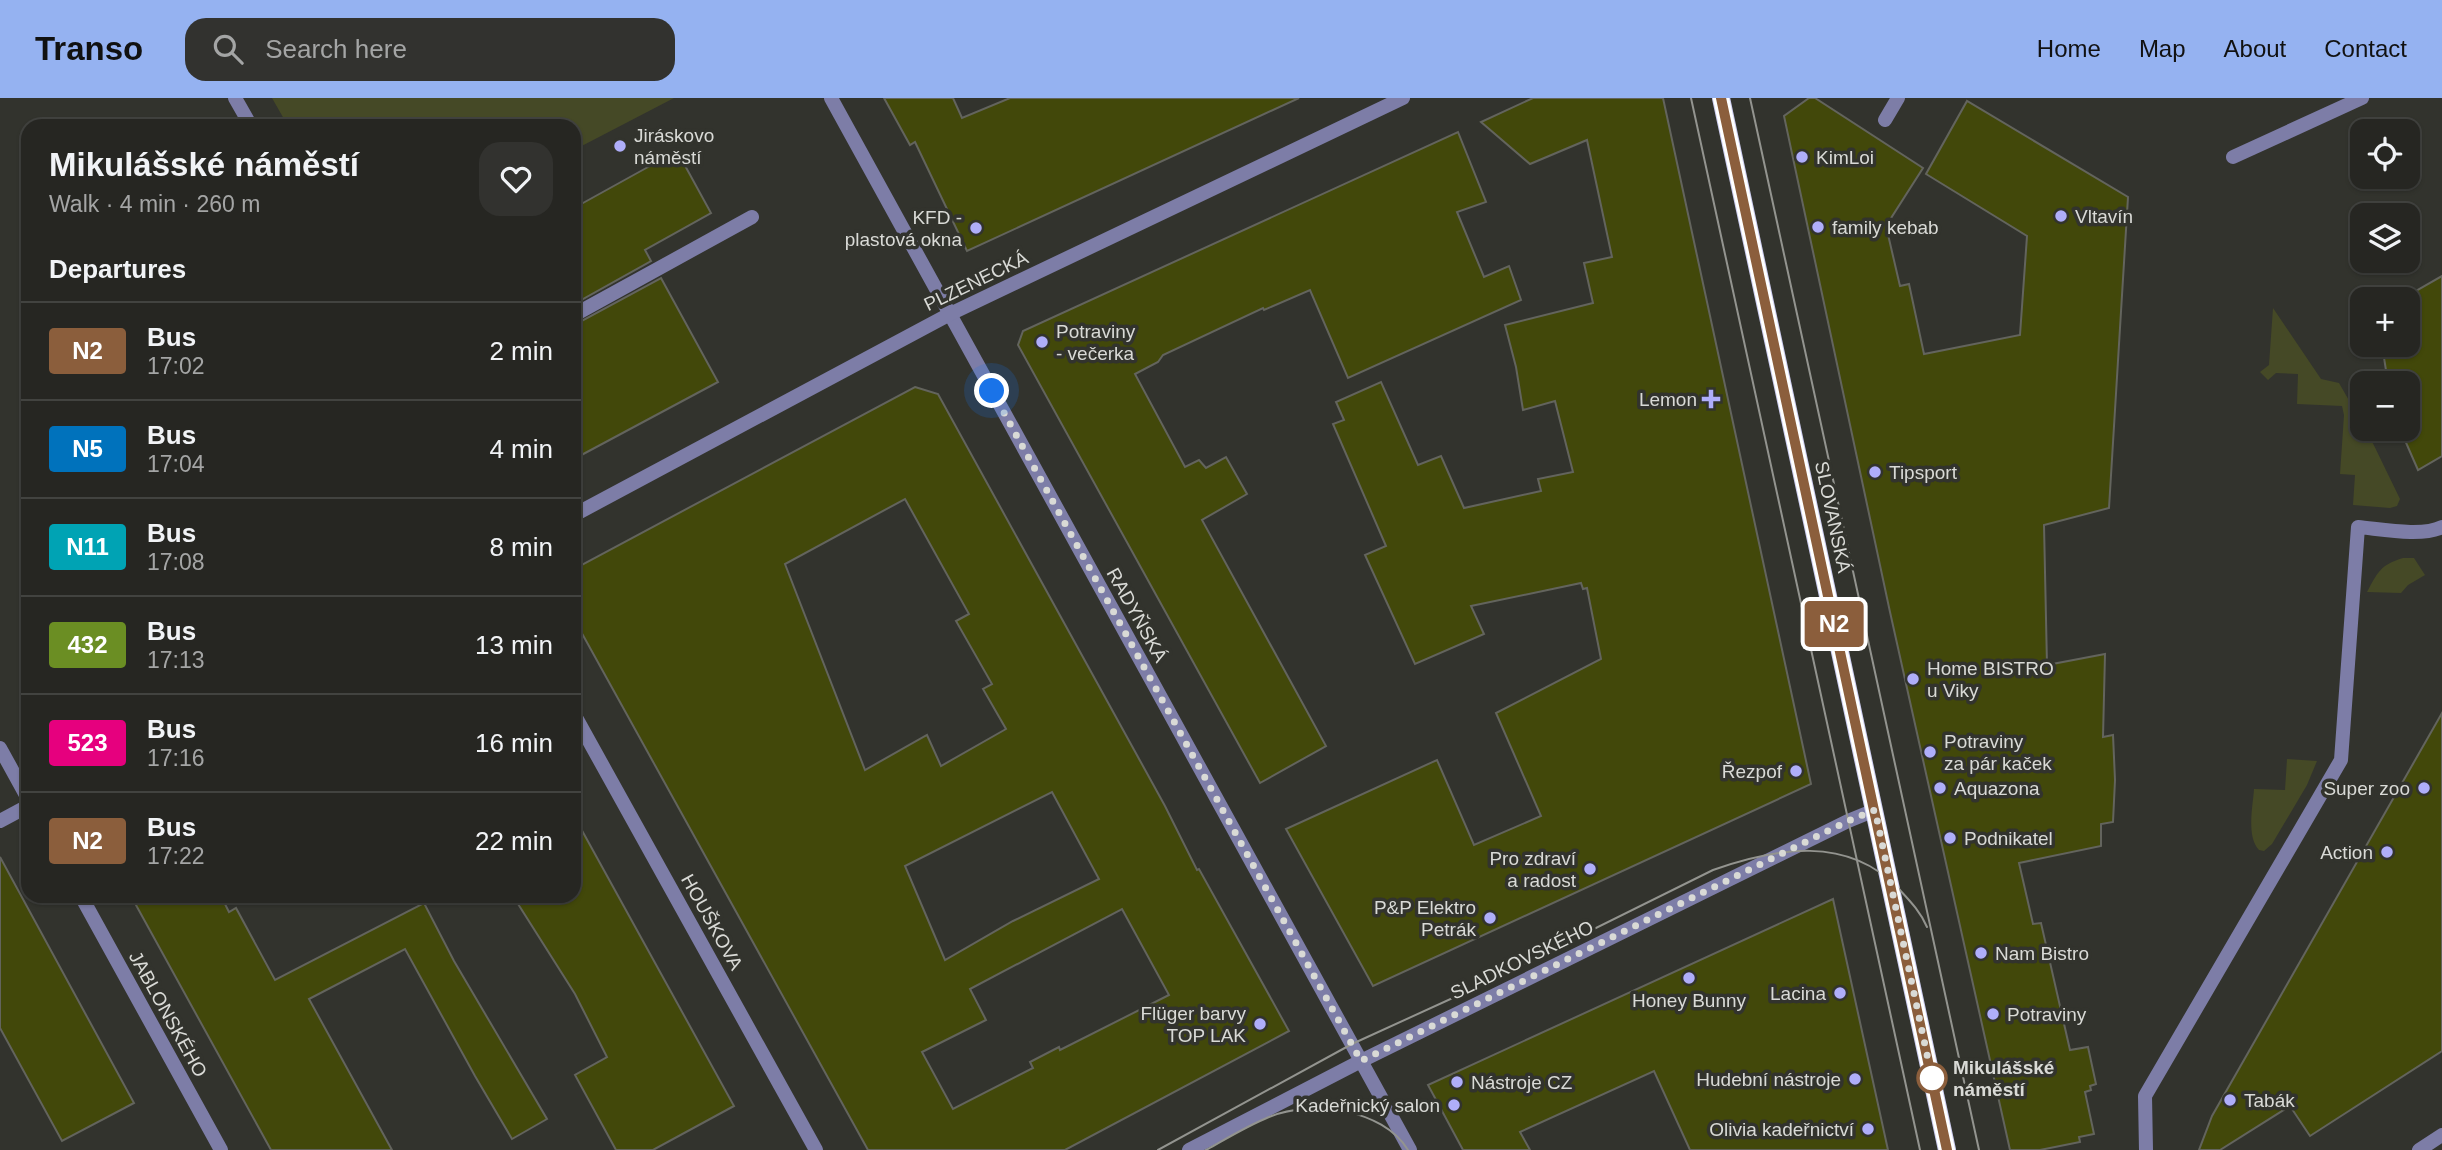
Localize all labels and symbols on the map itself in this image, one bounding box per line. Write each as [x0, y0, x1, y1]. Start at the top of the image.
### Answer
place label: Jiráskovo náměstí [634, 125, 714, 168]
marker: Jiráskovo náměstí [612, 138, 628, 154]
place label: KimLoi [1816, 147, 1874, 168]
marker: KimLoi [1794, 149, 1810, 165]
place label: Vltavín [2075, 206, 2133, 227]
place label: KFD - plastová okna [845, 207, 962, 250]
marker: Vltavín [2053, 208, 2069, 224]
place label: family kebab [1832, 217, 1939, 238]
marker: family kebab [1810, 219, 1826, 235]
marker: KFD - plastová okna [968, 220, 984, 236]
street label: PLZENECKÁ [921, 247, 1032, 315]
place label: Potraviny - večerka [1056, 321, 1136, 364]
marker: Potraviny - večerka [1034, 334, 1050, 350]
your location [974, 373, 1009, 408]
place label: Lemon [1639, 389, 1697, 410]
marker: Lemon [1703, 391, 1719, 407]
street label: SLOVANSKÁ [1811, 459, 1855, 575]
place label: Tipsport [1889, 462, 1958, 483]
marker: Tipsport [1867, 464, 1883, 480]
street label: RADYŇSKÁ [1102, 564, 1172, 666]
line badge: N2 [1802, 601, 1866, 647]
place label: Home BISTRO u Viky [1927, 658, 2054, 701]
marker: Home BISTRO u Viky [1905, 671, 1921, 687]
place label: Potraviny za pár kaček [1944, 731, 2052, 774]
marker: Potraviny za pár kaček [1922, 744, 1938, 760]
place label: Řezpof [1722, 761, 1783, 782]
marker: Řezpof [1788, 763, 1804, 779]
place label: Aquazona [1954, 778, 2040, 799]
place label: Super zoo [2323, 778, 2410, 799]
marker: Aquazona [1932, 780, 1948, 796]
marker: Super zoo [2416, 780, 2432, 796]
place label: Podnikatel [1964, 828, 2053, 849]
marker: Podnikatel [1942, 830, 1958, 846]
place label: Action [2320, 842, 2373, 863]
marker: Action [2379, 844, 2395, 860]
place label: Pro zdraví a radost [1489, 848, 1577, 891]
marker: Pro zdraví a radost [1582, 861, 1598, 877]
street label: HOUŠKOVA [677, 870, 747, 974]
place label: P&P Elektro Petrák [1374, 897, 1476, 940]
marker: P&P Elektro Petrák [1482, 910, 1498, 926]
street label: SLADKOVSKÉHO [1447, 916, 1597, 1004]
place label: Nam Bistro [1995, 943, 2089, 964]
marker: Nam Bistro [1973, 945, 1989, 961]
street label: JABLONSKÉHO [125, 947, 211, 1081]
marker: Honey Bunny [1681, 970, 1697, 986]
place label: Lacina [1770, 983, 1826, 1004]
marker: Lacina [1832, 985, 1848, 1001]
place label: Honey Bunny [1632, 990, 1747, 1011]
place label: Flüger barvy TOP LAK [1140, 1003, 1246, 1046]
place label: Potraviny [2007, 1004, 2087, 1025]
marker: Potraviny [1985, 1006, 2001, 1022]
marker: Flüger barvy TOP LAK [1252, 1016, 1268, 1032]
place label: Mikulášské náměstí [1953, 1057, 2054, 1100]
marker: Mikulášské náměstí [1917, 1063, 1947, 1093]
place label: Hudební nástroje [1696, 1069, 1841, 1090]
marker: Hudební nástroje [1847, 1071, 1863, 1087]
place label: Nástroje CZ [1471, 1072, 1573, 1093]
marker: Nástroje CZ [1449, 1074, 1465, 1090]
place label: Tabák [2244, 1090, 2295, 1111]
marker: Tabák [2222, 1092, 2238, 1108]
place label: Kadeřnický salon [1295, 1095, 1440, 1116]
marker: Kadeřnický salon [1446, 1097, 1462, 1113]
place label: Olivia kadeřnictví [1709, 1119, 1855, 1140]
marker: Olivia kadeřnictví [1860, 1121, 1876, 1137]

